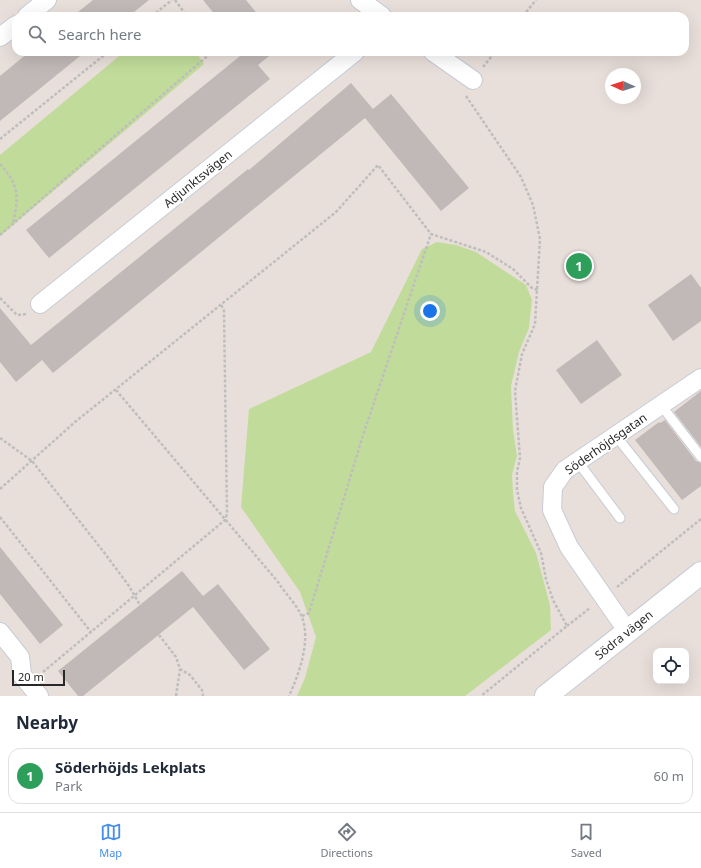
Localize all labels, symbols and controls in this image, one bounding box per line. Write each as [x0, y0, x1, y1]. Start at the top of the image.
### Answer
search box [12, 12, 689, 56]
icon: search [26, 23, 48, 45]
text: Search here [58, 24, 141, 44]
north arrow [605, 68, 641, 104]
street label: Adjunktsvägen [160, 146, 236, 212]
pin: 1 [566, 251, 592, 281]
your location [420, 301, 440, 321]
street label: Söderhöjdsgatan [561, 409, 650, 478]
street label: Södra vägen [591, 606, 656, 663]
map controls [653, 648, 689, 684]
button: locate [653, 648, 689, 684]
scale bar [12, 668, 65, 687]
text: 20 m [18, 669, 44, 684]
text: Nearby [16, 711, 78, 734]
text: Söderhöjds Lekplats [55, 757, 206, 777]
text: 1 [26, 767, 34, 785]
text: 60 m [654, 767, 684, 785]
text: Park [55, 777, 82, 795]
tab: Map [99, 821, 122, 860]
tab: Directions [320, 821, 373, 860]
tab: Saved [571, 821, 602, 860]

